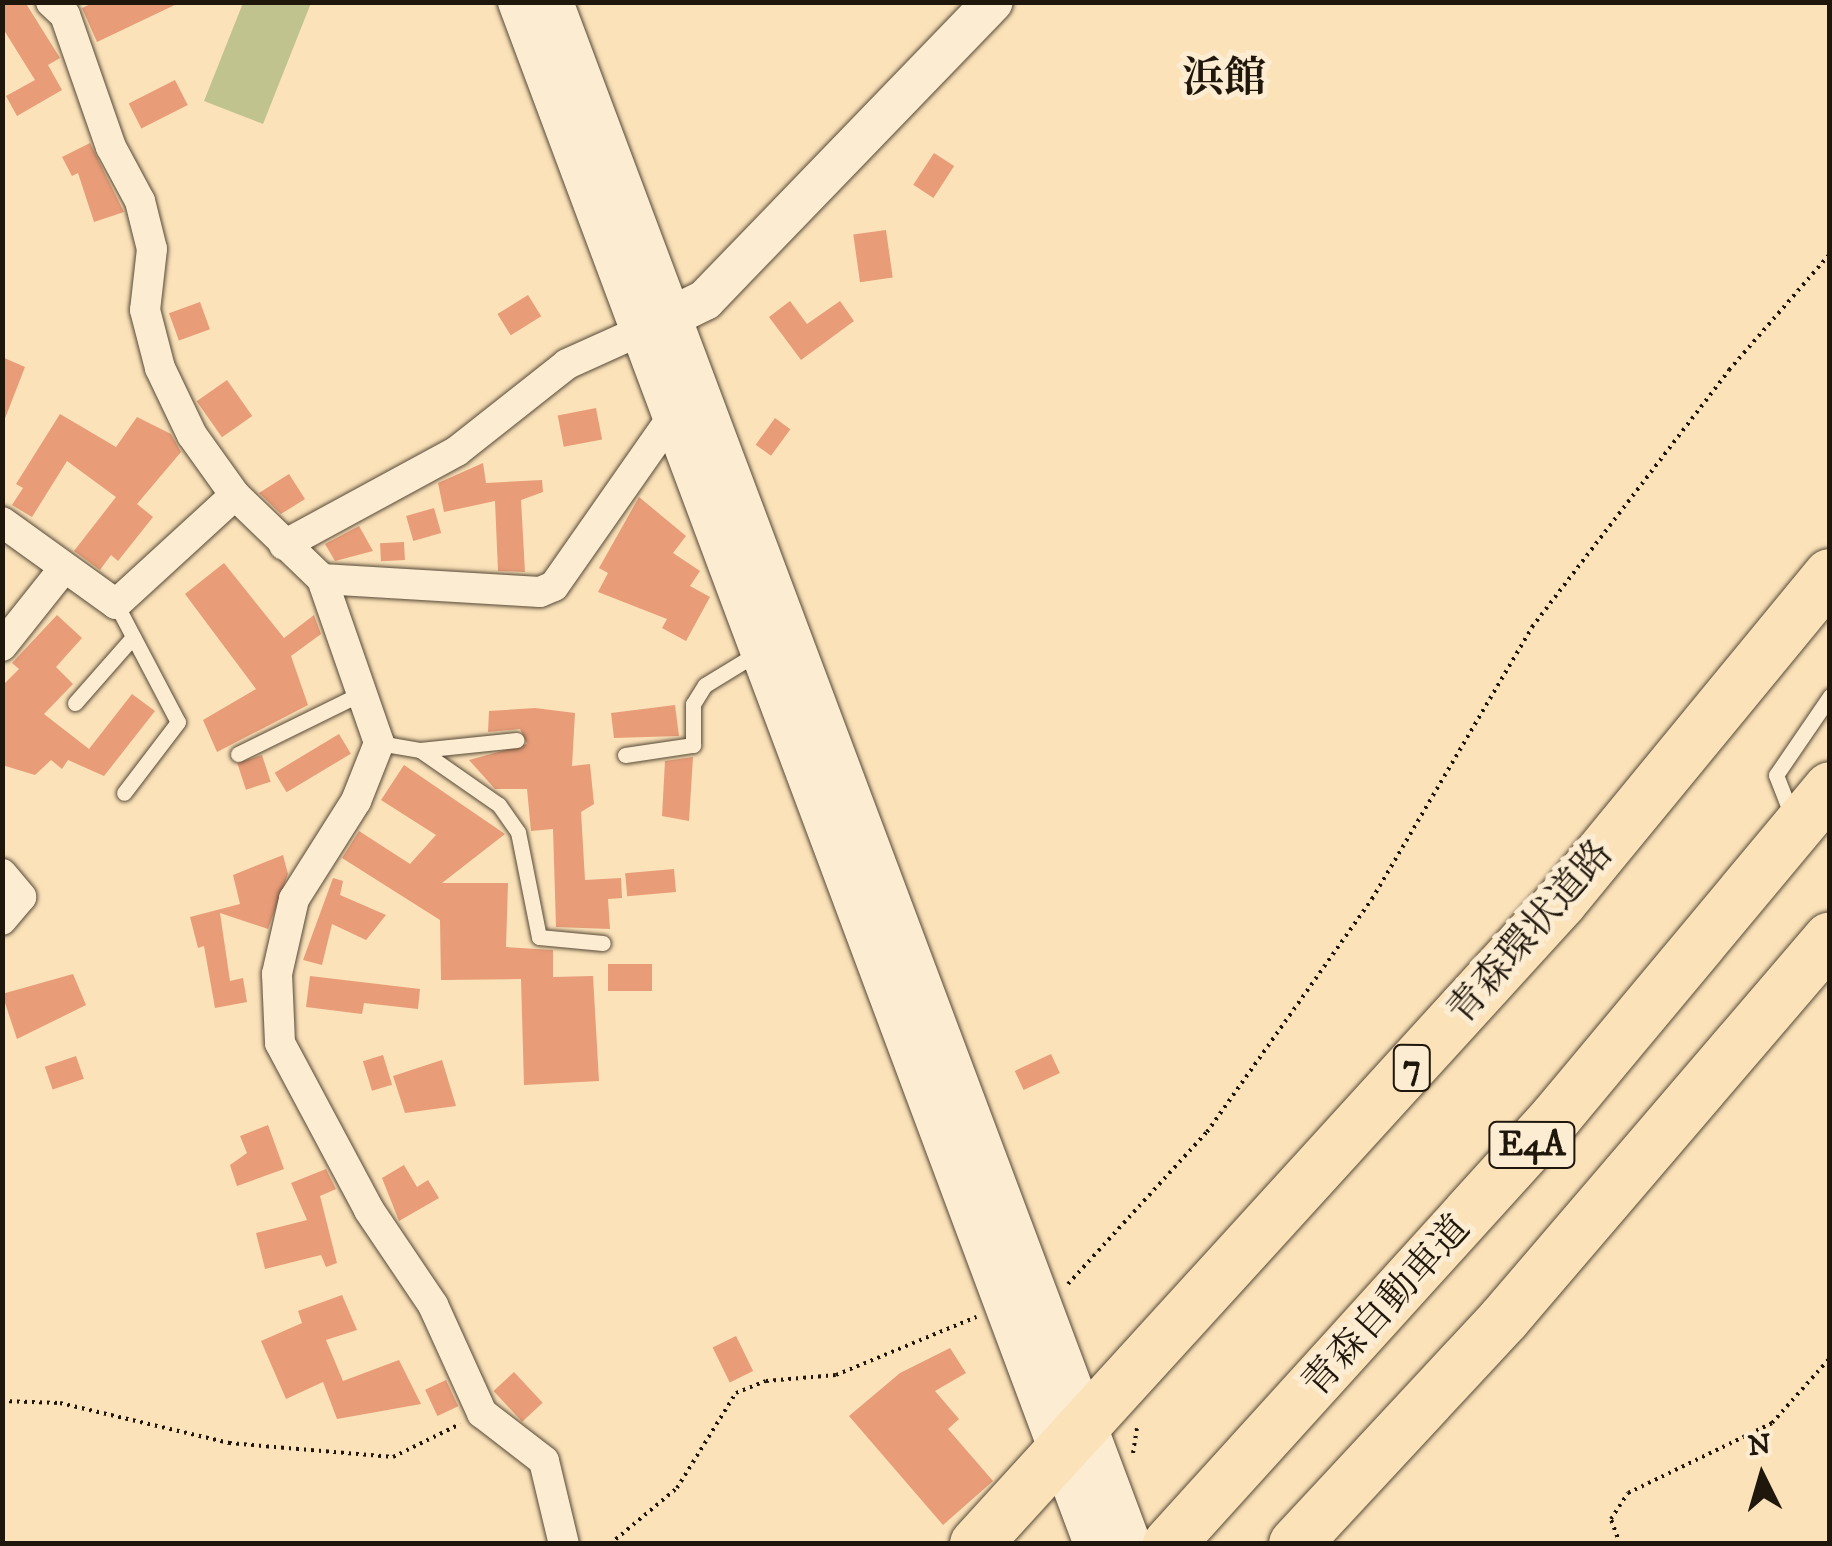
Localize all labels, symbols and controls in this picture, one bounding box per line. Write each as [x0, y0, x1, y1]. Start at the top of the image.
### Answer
district label: 浜館 [1182, 54, 1266, 104]
street label: 青森環状道路 [1439, 832, 1623, 1034]
road number: 7 [1392, 1038, 1432, 1098]
road number: E4A [1487, 1115, 1577, 1175]
street label: 青森自動車道 [1294, 1207, 1480, 1407]
north arrow [1712, 1426, 1812, 1526]
text: N [1746, 1427, 1772, 1464]

